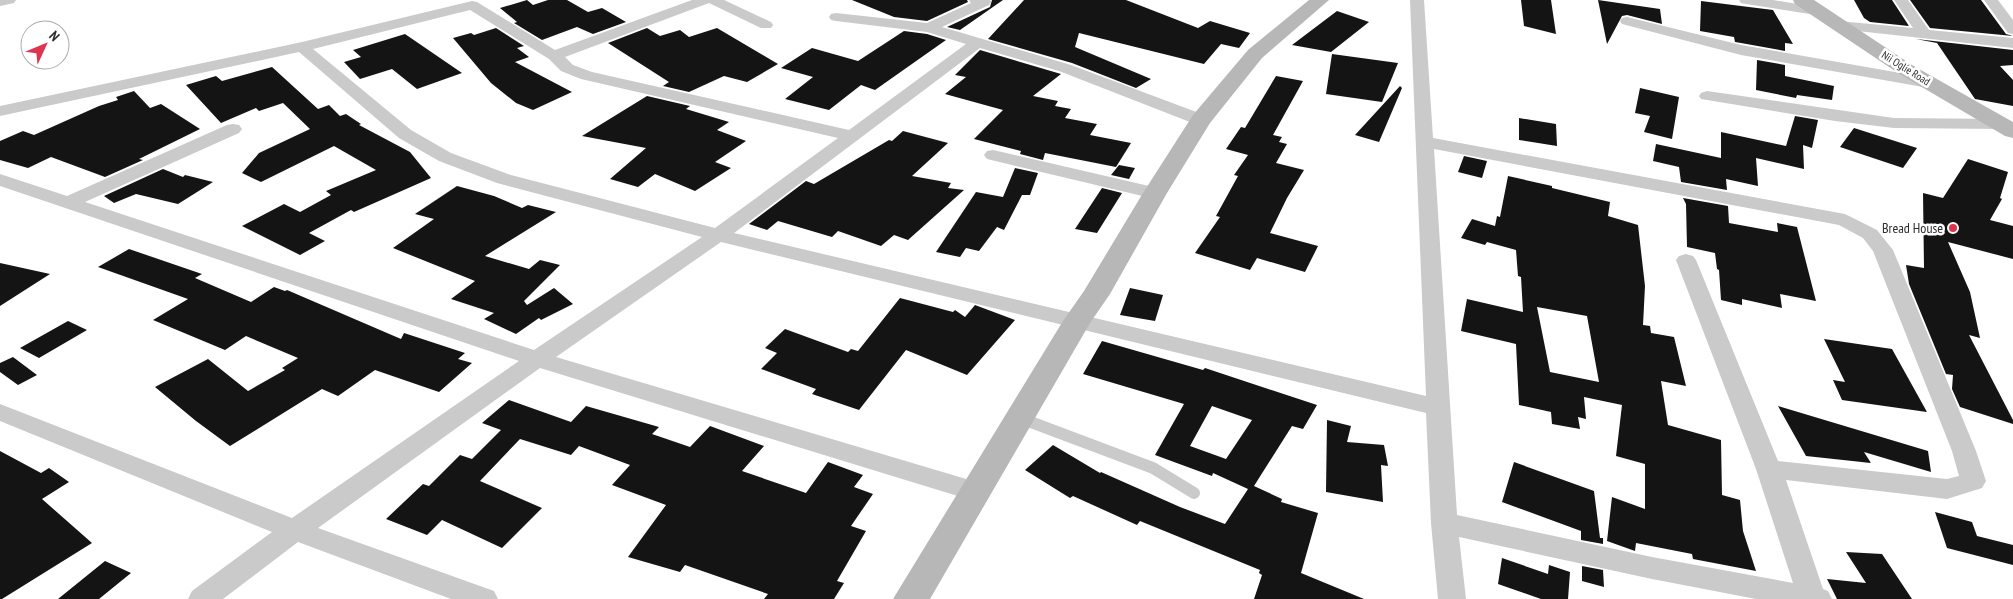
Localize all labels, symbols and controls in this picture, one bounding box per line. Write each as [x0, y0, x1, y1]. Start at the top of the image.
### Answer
north arrow [20, 20, 70, 70]
text: N [45, 27, 63, 45]
street label: Nii Oglie Road [1879, 48, 1933, 88]
place label: Bread House [1882, 219, 1943, 237]
marker: Bread House [1947, 222, 1959, 234]

